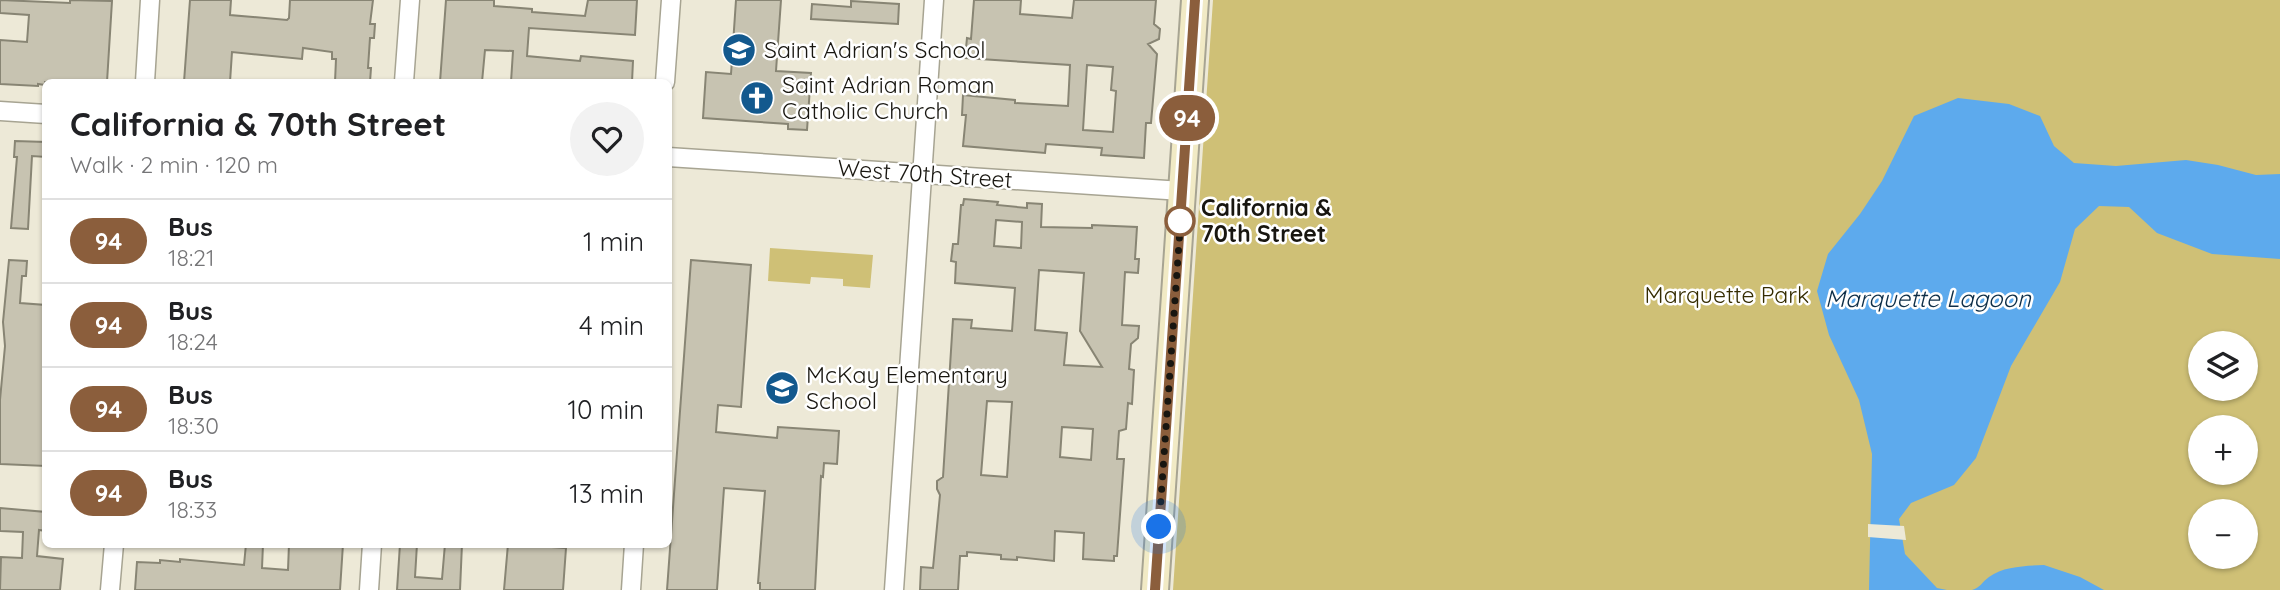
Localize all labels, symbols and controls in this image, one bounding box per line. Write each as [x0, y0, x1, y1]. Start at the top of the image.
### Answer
school or university icon: Saint Adrian's School [720, 31, 758, 69]
place label: Saint Adrian's School [764, 35, 985, 64]
place label: Saint Adrian Roman Catholic Church [782, 70, 995, 125]
church icon: Saint Adrian Roman Catholic Church [738, 79, 776, 117]
line badge: 94 [1156, 95, 1218, 141]
button: heart [570, 102, 644, 176]
text: California & 70th Street [70, 103, 446, 144]
text: 94 [1173, 103, 1201, 133]
text: Walk · 2 min · 120 m [70, 150, 278, 179]
street label: West 70th Street [837, 153, 1014, 194]
place label: California & 70th Street [1201, 193, 1332, 248]
marker: California & 70th Street [1165, 206, 1195, 236]
text: Bus [168, 210, 213, 243]
text: 1 min [583, 225, 644, 258]
text: 94 [95, 226, 122, 256]
text: 18:21 [168, 243, 214, 272]
park label: Marquette Park [1645, 280, 1809, 309]
water label: Marquette Lagoon [1825, 283, 2032, 313]
text: Bus [168, 294, 213, 327]
text: 4 min [579, 309, 644, 342]
text: 94 [95, 310, 122, 340]
text: 18:24 [168, 327, 218, 356]
map controls [2188, 331, 2258, 569]
button: layers [2188, 331, 2258, 401]
place label: McKay Elementary School [806, 360, 1008, 415]
school or university icon: McKay Elementary School [763, 369, 801, 407]
text: Bus [168, 378, 213, 411]
text: 10 min [568, 393, 644, 426]
text: 94 [95, 394, 122, 424]
text: 18:30 [168, 411, 219, 440]
button: + [2188, 415, 2258, 485]
text: Bus [168, 462, 213, 495]
text: 13 min [569, 477, 644, 510]
text: 94 [95, 478, 122, 508]
text: 18:33 [168, 495, 217, 524]
button: − [2188, 499, 2258, 569]
your location [1141, 509, 1176, 544]

